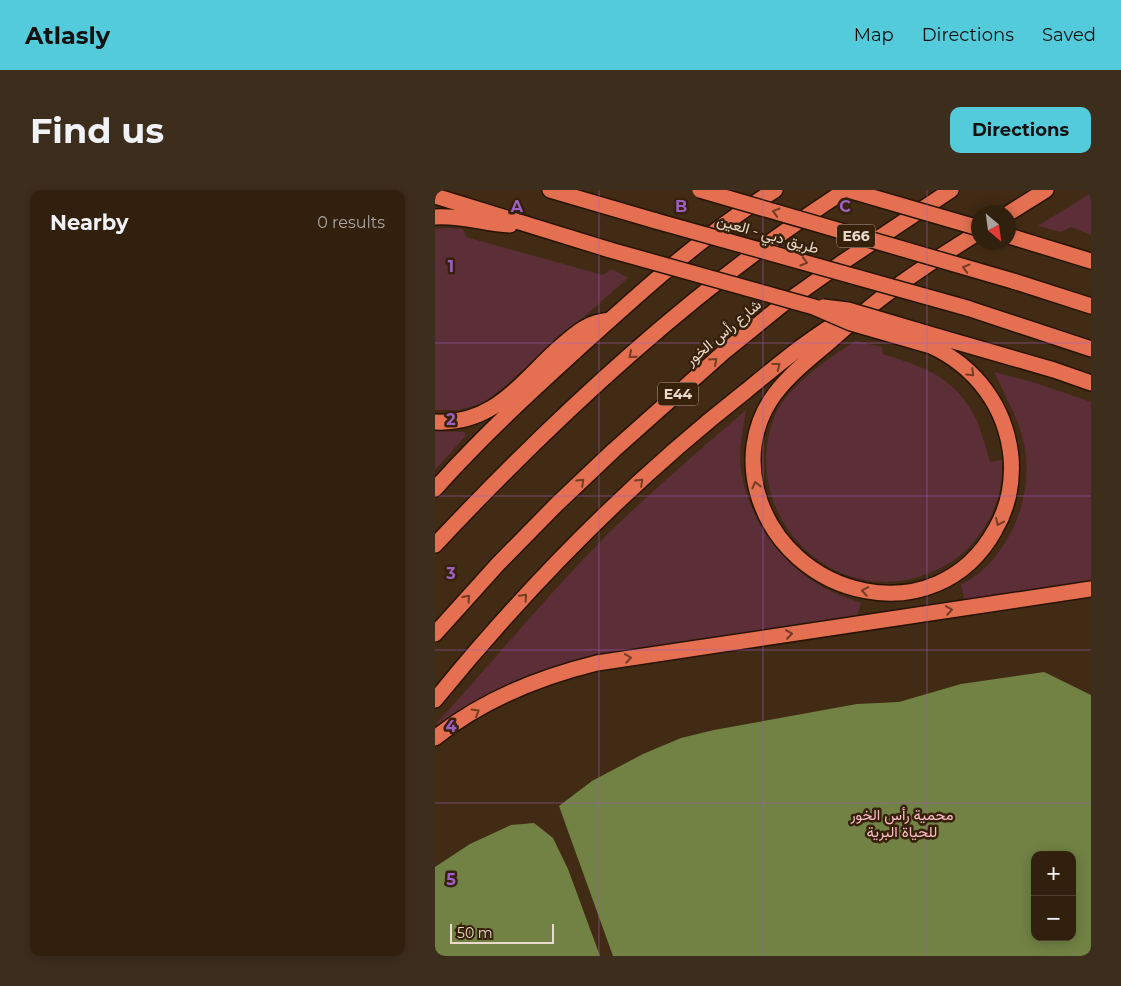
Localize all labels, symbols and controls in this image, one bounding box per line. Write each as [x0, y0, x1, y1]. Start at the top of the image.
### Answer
text: Atlasly [25, 21, 110, 50]
text: Map [854, 24, 894, 46]
text: Directions [922, 24, 1014, 46]
text: Saved [1042, 24, 1096, 46]
button: Directions [950, 107, 1091, 153]
text: Find us [30, 109, 164, 152]
text: A [510, 197, 524, 216]
text: B [675, 197, 687, 216]
text: C [839, 197, 851, 216]
north arrow [971, 205, 1016, 250]
one-way arrow [773, 208, 781, 218]
text: Nearby [50, 210, 129, 235]
street label: طريق دبي - العين [714, 210, 821, 262]
text: 0 results [317, 213, 385, 232]
road number: E66 [837, 224, 875, 248]
text: 1 [448, 257, 454, 276]
one-way arrow [799, 257, 807, 267]
one-way arrow [962, 263, 971, 273]
street label: شارع رأس الخور [680, 295, 766, 371]
one-way arrow [628, 349, 637, 358]
one-way arrow [709, 358, 718, 367]
one-way arrow [771, 364, 780, 372]
one-way arrow [965, 367, 974, 376]
road number: E44 [658, 382, 698, 405]
text: 2 [446, 410, 456, 429]
one-way arrow [575, 479, 584, 488]
one-way arrow [634, 479, 643, 488]
one-way arrow [751, 480, 762, 489]
one-way arrow [995, 517, 1005, 526]
text: 3 [445, 564, 456, 583]
one-way arrow [861, 586, 870, 596]
one-way arrow [518, 594, 527, 603]
one-way arrow [462, 595, 471, 604]
one-way arrow [945, 606, 954, 616]
one-way arrow [785, 629, 793, 640]
one-way arrow [623, 653, 632, 663]
one-way arrow [470, 708, 479, 718]
text: 4 [445, 717, 457, 736]
park label: محمية رأس الخور للحياة البرية [849, 805, 954, 841]
map controls [1031, 851, 1076, 941]
button: + [1031, 851, 1076, 896]
text: 5 [446, 870, 456, 889]
button: − [1031, 896, 1076, 941]
scale bar [450, 921, 554, 944]
text: 50 m [457, 924, 493, 942]

